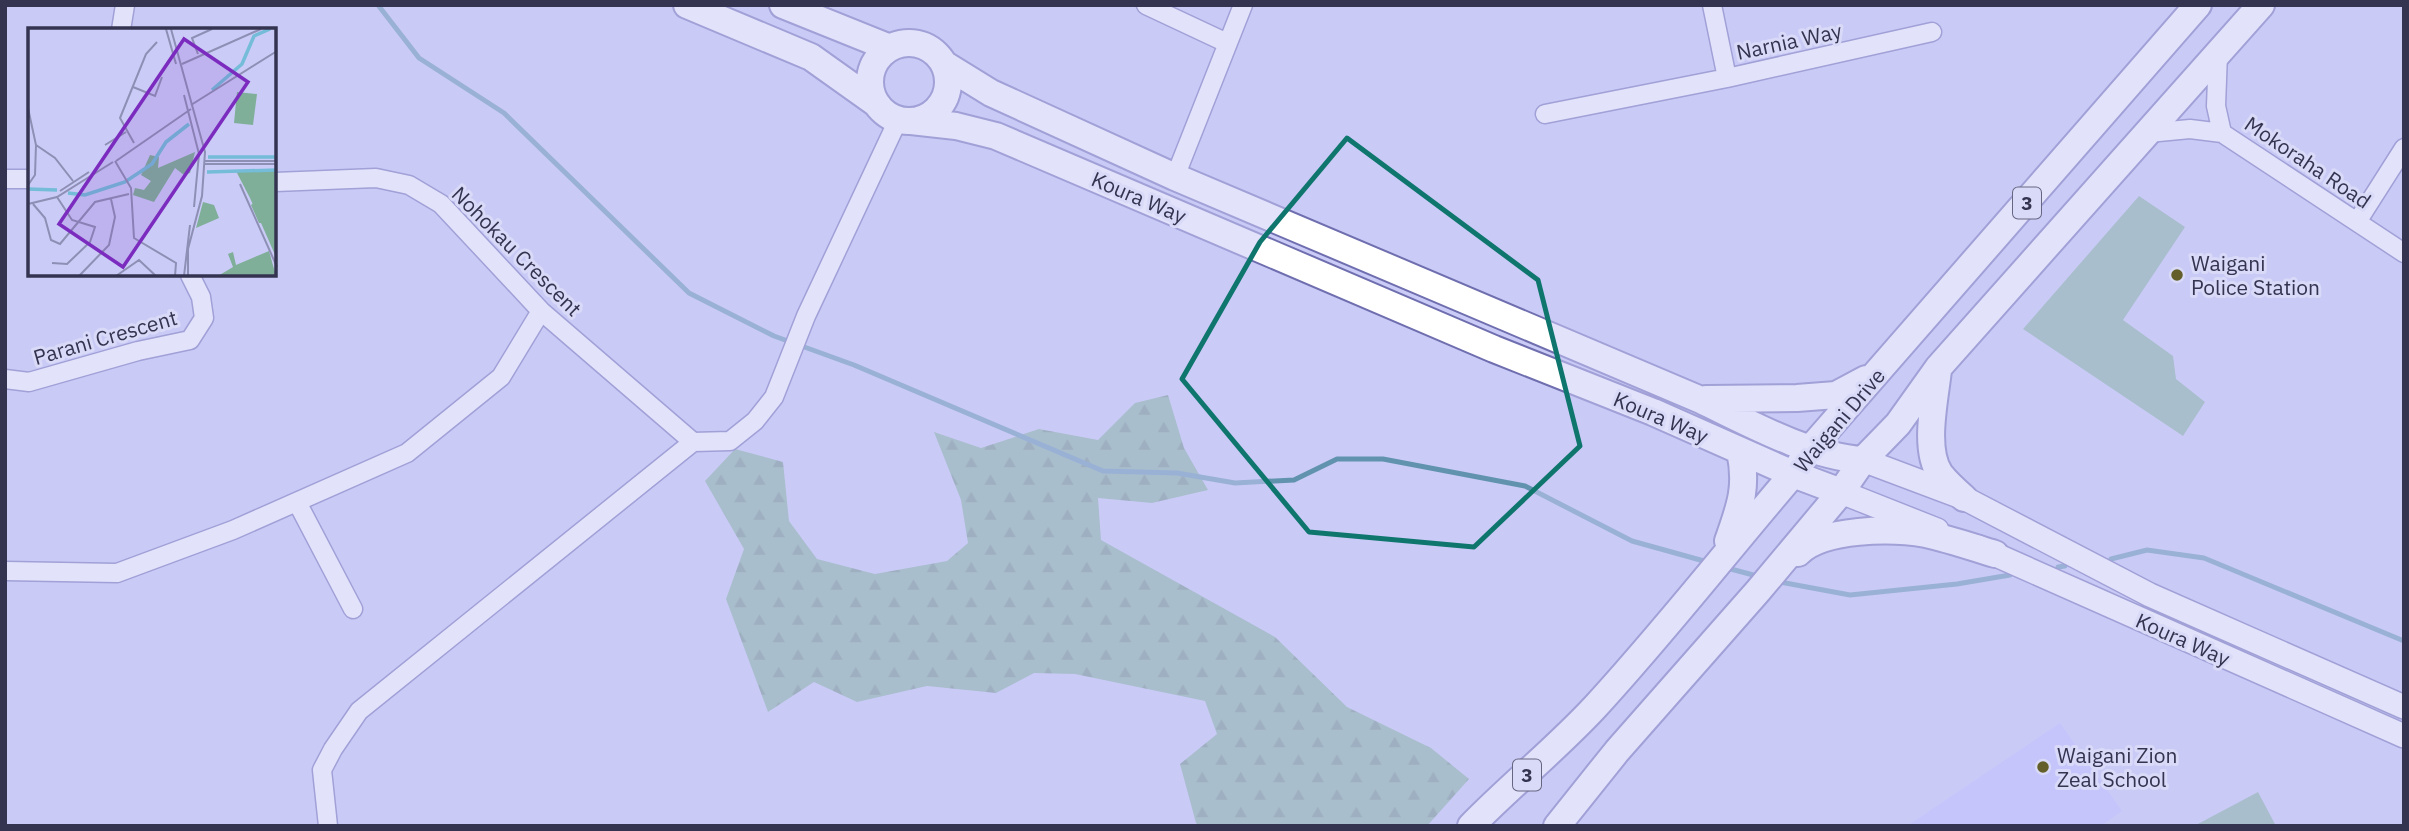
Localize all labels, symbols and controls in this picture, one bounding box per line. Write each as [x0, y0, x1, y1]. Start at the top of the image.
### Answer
street label: Narnia Way [1734, 16, 1845, 66]
inset map [28, 28, 276, 276]
street label: Mokoraha Road [2239, 109, 2377, 215]
street label: Koura Way [1087, 165, 1191, 230]
street label: Nohokau Crescent [446, 180, 588, 322]
road number: 3 [2013, 188, 2041, 218]
place label: Waigani Police Station [2191, 249, 2320, 301]
marker: Waigani Police Station [2169, 267, 2185, 283]
street label: Parani Crescent [30, 303, 180, 371]
street label: Waigani Drive [1787, 362, 1891, 478]
street label: Koura Way [1609, 385, 1713, 450]
street label: Koura Way [2131, 606, 2235, 672]
place label: Waigani Zion Zeal School [2057, 741, 2177, 793]
marker: Waigani Zion Zeal School [2035, 759, 2051, 775]
road number: 3 [1513, 760, 1541, 790]

